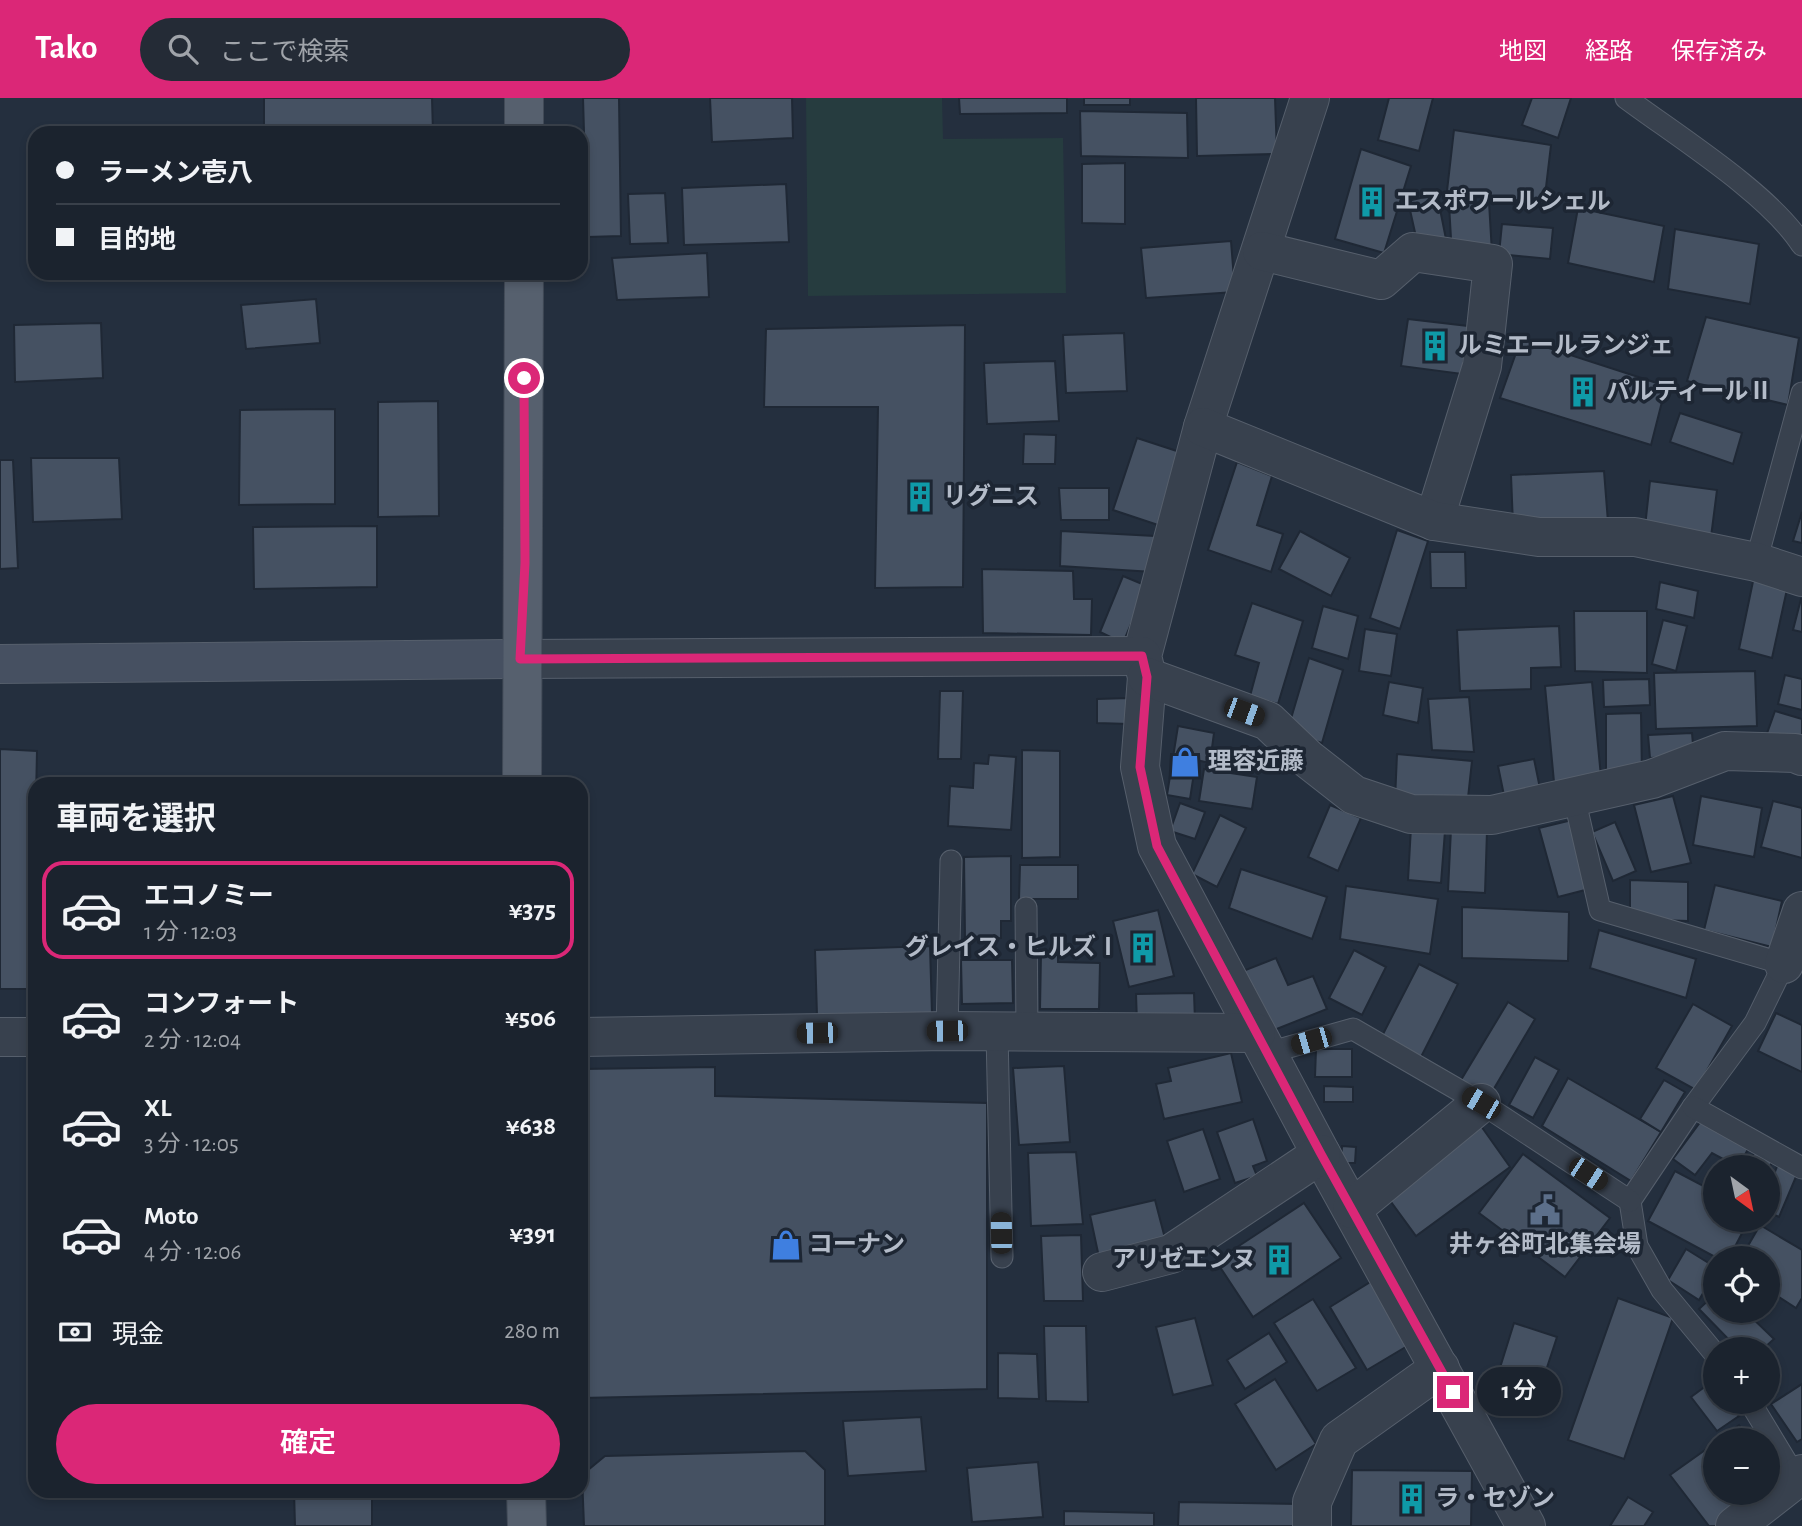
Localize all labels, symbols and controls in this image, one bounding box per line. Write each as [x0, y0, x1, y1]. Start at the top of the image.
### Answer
search box [140, 18, 630, 81]
icon: search [164, 30, 202, 68]
text: Tako [35, 32, 98, 65]
text: ここで検索 [220, 39, 350, 65]
text: 地図 [1499, 40, 1547, 64]
text: 経路 [1585, 40, 1633, 64]
text: 保存済み [1671, 40, 1767, 64]
text: ラーメン壱八 [98, 160, 253, 186]
building icon: エスポワールシェル [1355, 185, 1389, 219]
place label: エスポワールシェル [1395, 188, 1611, 214]
text: 目的地 [98, 227, 176, 253]
building icon: ルミエールランジェ [1418, 329, 1452, 363]
place label: ルミエールランジェ [1458, 333, 1674, 358]
route start [508, 362, 540, 394]
building icon: パルティールⅡ [1566, 375, 1600, 409]
place label: パルティールⅡ [1606, 378, 1773, 404]
building icon: リグニス [903, 480, 937, 514]
place label: リグニス [943, 483, 1039, 509]
car [1221, 695, 1268, 729]
shop icon: 理容近藤 [1168, 745, 1202, 779]
place label: 理容近藤 [1208, 748, 1304, 774]
text: 車両を選択 [56, 803, 216, 835]
icon: car [60, 879, 123, 942]
text: エコノミー [144, 883, 274, 909]
text: ¥375 [509, 897, 556, 923]
text: 1 分 · 12:03 [144, 921, 237, 944]
building icon: グレイス・ヒルズⅠ [1126, 931, 1160, 965]
place label: グレイス・ヒルズⅠ [905, 934, 1120, 960]
icon: car [60, 987, 123, 1050]
text: コンフォート [144, 991, 299, 1017]
text: ¥506 [505, 1005, 556, 1031]
car [926, 1020, 969, 1042]
car [796, 1022, 839, 1044]
car [1288, 1025, 1335, 1057]
text: 2 分 · 12:04 [144, 1029, 241, 1052]
car [1458, 1083, 1505, 1123]
icon: car [60, 1095, 123, 1158]
text: XL [144, 1095, 171, 1121]
text: ¥638 [506, 1113, 556, 1139]
text: 3 分 · 12:05 [144, 1133, 239, 1156]
car [1565, 1154, 1612, 1194]
north arrow [1703, 1155, 1780, 1232]
map controls [1703, 1155, 1780, 1505]
public building icon: 井ヶ谷町北集会場 [1528, 1193, 1562, 1227]
icon: car [60, 1203, 123, 1266]
text: Moto [144, 1203, 199, 1229]
car [991, 1212, 1012, 1254]
text: ¥391 [509, 1221, 556, 1247]
shop icon: コーナン [769, 1228, 803, 1262]
place label: 井ヶ谷町北集会場 [1449, 1231, 1641, 1257]
place label: コーナン [809, 1232, 905, 1257]
text: 4 分 · 12:06 [144, 1241, 241, 1264]
building icon: アリゼエンヌ [1262, 1243, 1296, 1277]
place label: アリゼエンヌ [1112, 1246, 1256, 1272]
button: locate [1703, 1246, 1780, 1323]
icon: cash [56, 1313, 94, 1351]
text: 280 m [504, 1320, 560, 1343]
text: 現金 [112, 1322, 164, 1348]
button: + [1703, 1337, 1780, 1414]
callout: 1 分 [1478, 1368, 1562, 1416]
route end [1437, 1376, 1469, 1408]
text: 1 分 [1502, 1380, 1536, 1403]
button: 確定 [56, 1404, 560, 1484]
button: − [1703, 1428, 1780, 1505]
building icon: ラ・セゾン [1395, 1482, 1429, 1516]
place label: ラ・セゾン [1435, 1485, 1555, 1511]

